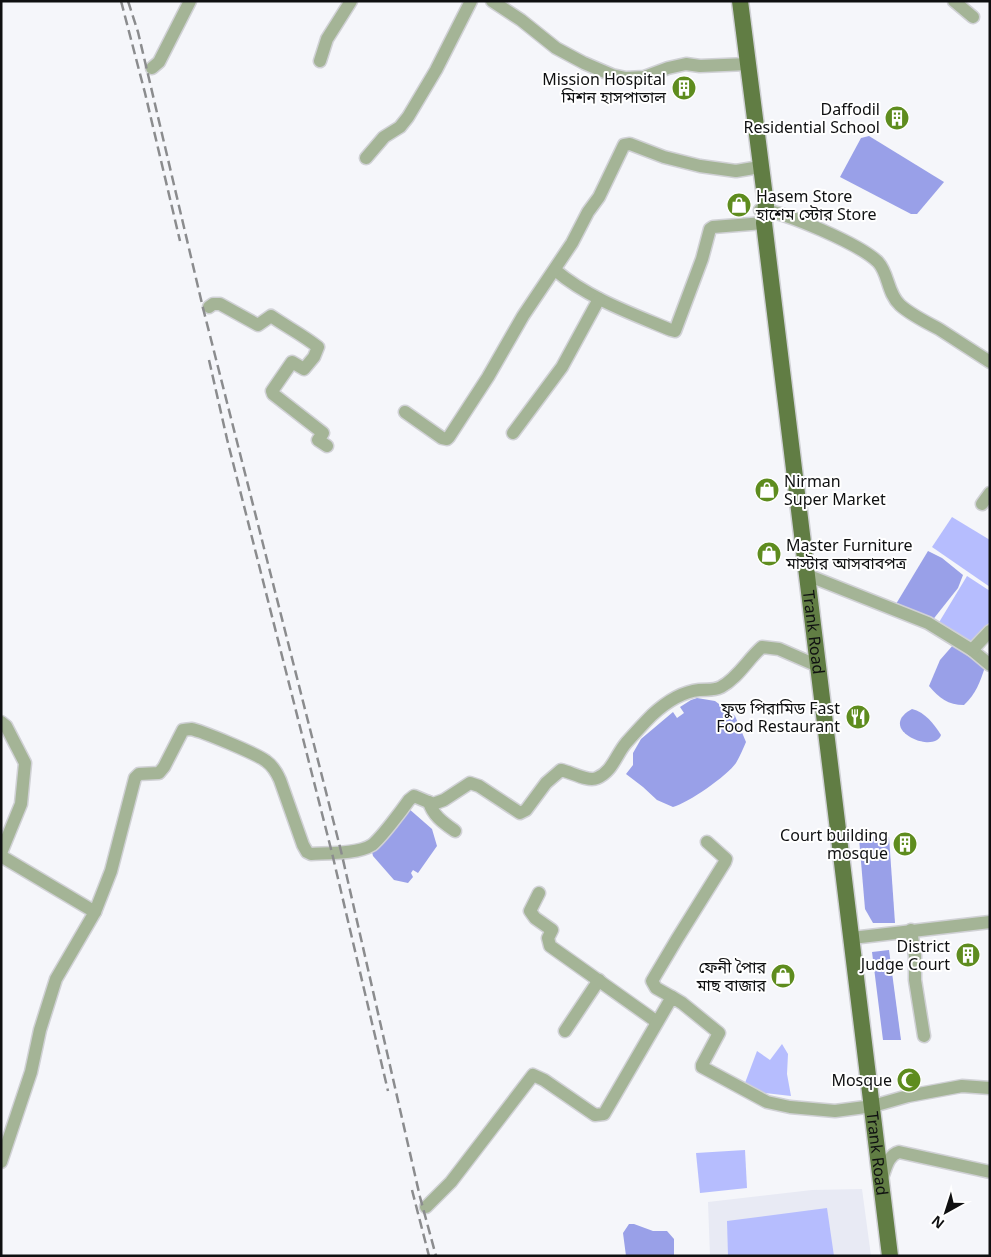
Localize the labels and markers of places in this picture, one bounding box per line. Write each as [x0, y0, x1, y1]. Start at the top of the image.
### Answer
place label: Mission Hospital মিশন হাসপাতাল [542, 68, 666, 108]
building icon: Mission Hospital মিশন হাসপাতাল [671, 75, 697, 101]
place label: Daffodil Residential School [743, 98, 880, 138]
building icon: Daffodil Residential School [884, 105, 910, 131]
place label: Hasem Store হাশেম স্টোর Store [755, 185, 877, 225]
shop icon: Hasem Store হাশেম স্টোর Store [726, 192, 752, 218]
place label: Nirman Super Market [784, 470, 886, 510]
shop icon: Nirman Super Market [754, 477, 780, 503]
place label: Master Furniture মাস্টার আসবাবপত্র [785, 534, 913, 574]
shop icon: Master Furniture মাস্টার আসবাবপত্র [756, 541, 782, 567]
place label: ফুড পিরামিড Fast Food Restaurant [716, 697, 840, 737]
restaurant icon: ফুড পিরামিড Fast Food Restaurant [845, 704, 871, 730]
place label: Court building mosque [780, 824, 888, 864]
building icon: Court building mosque [892, 831, 918, 857]
place label: District Judge Court [859, 935, 950, 975]
building icon: District Judge Court [955, 942, 981, 968]
place label: ফেনী পৈার মাছ বাজার [696, 956, 766, 996]
shop icon: ফেনী পৈার মাছ বাজার [770, 963, 796, 989]
mosque icon: Mosque [896, 1067, 922, 1093]
place label: Mosque [831, 1069, 892, 1091]

